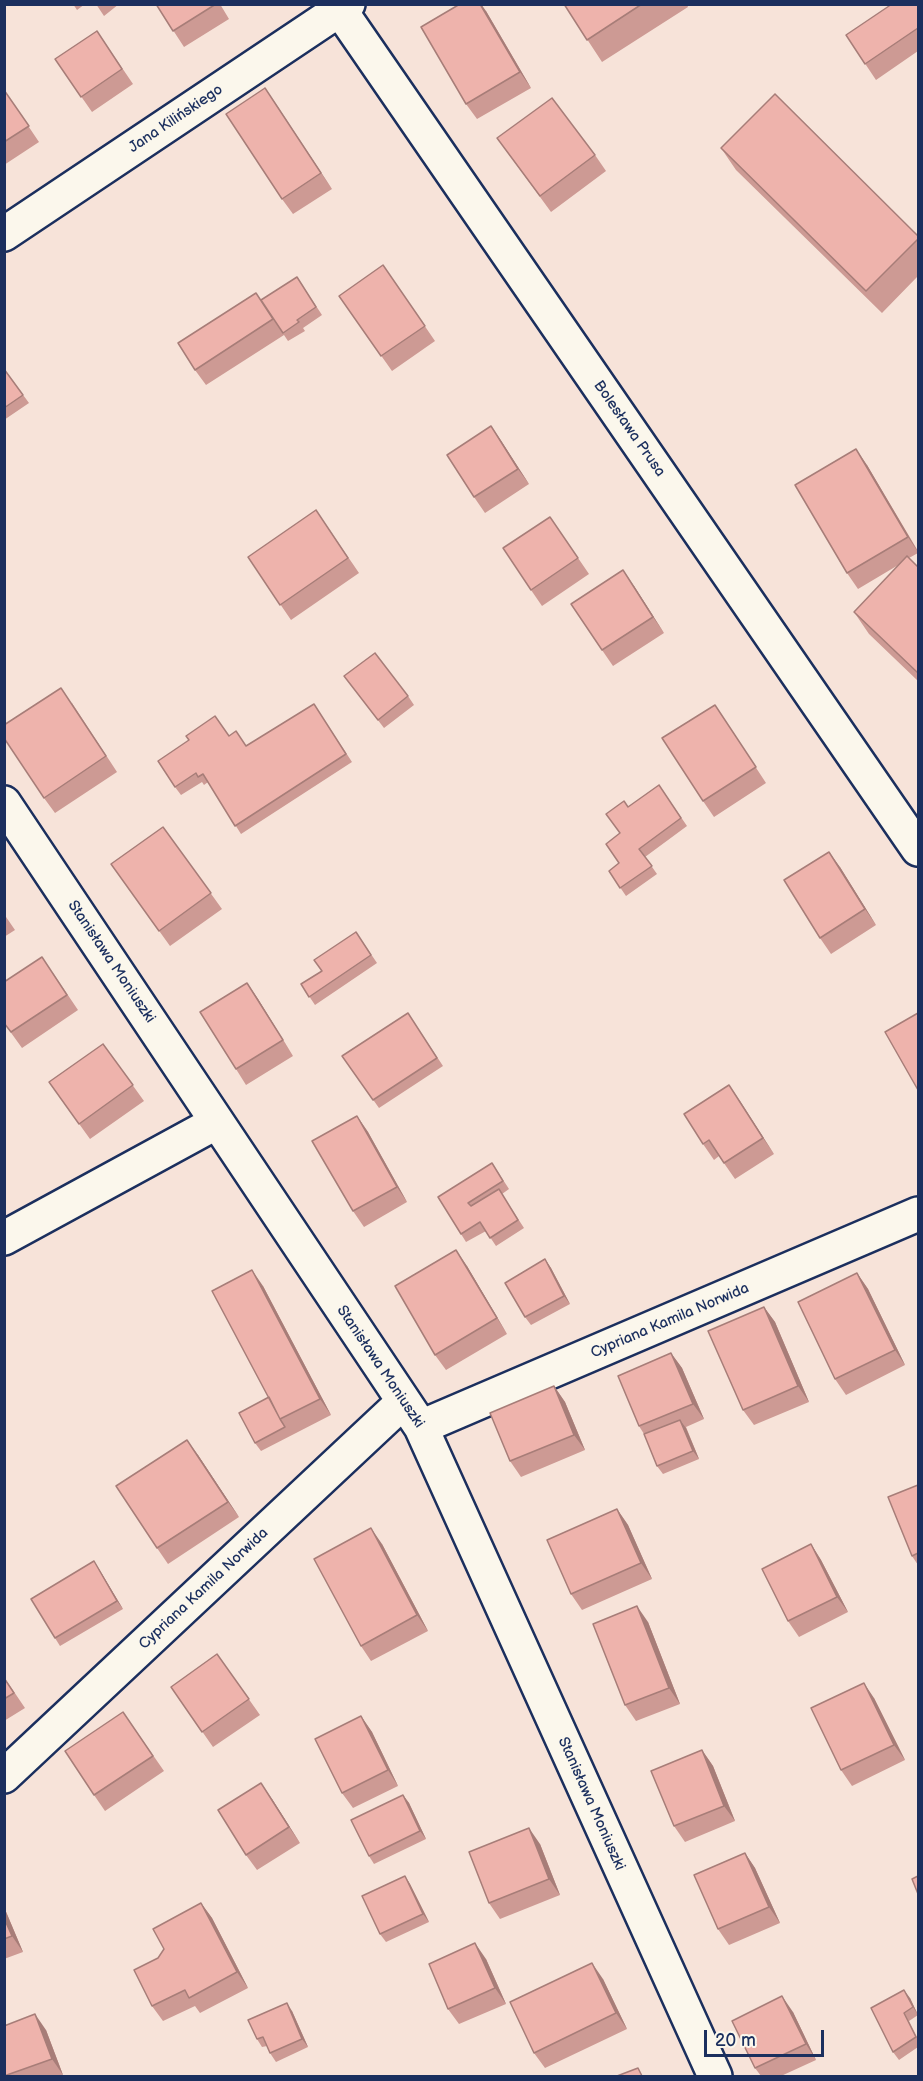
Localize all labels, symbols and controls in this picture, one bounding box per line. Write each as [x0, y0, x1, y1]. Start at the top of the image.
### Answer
street label: Jana Kilińskiego [126, 81, 226, 157]
street label: Bolesława Prusa [589, 378, 669, 480]
street label: Stanisława Moniuszki [63, 897, 159, 1027]
street label: Cypriana Kamila Norwida [588, 1279, 752, 1363]
street label: Stanisława Moniuszki [332, 1302, 428, 1432]
street label: Cypriana Kamila Norwida [136, 1524, 272, 1654]
street label: Stanisława Moniuszki [554, 1735, 628, 1873]
scale bar [707, 2018, 827, 2056]
text: 20 m [715, 2030, 756, 2051]

